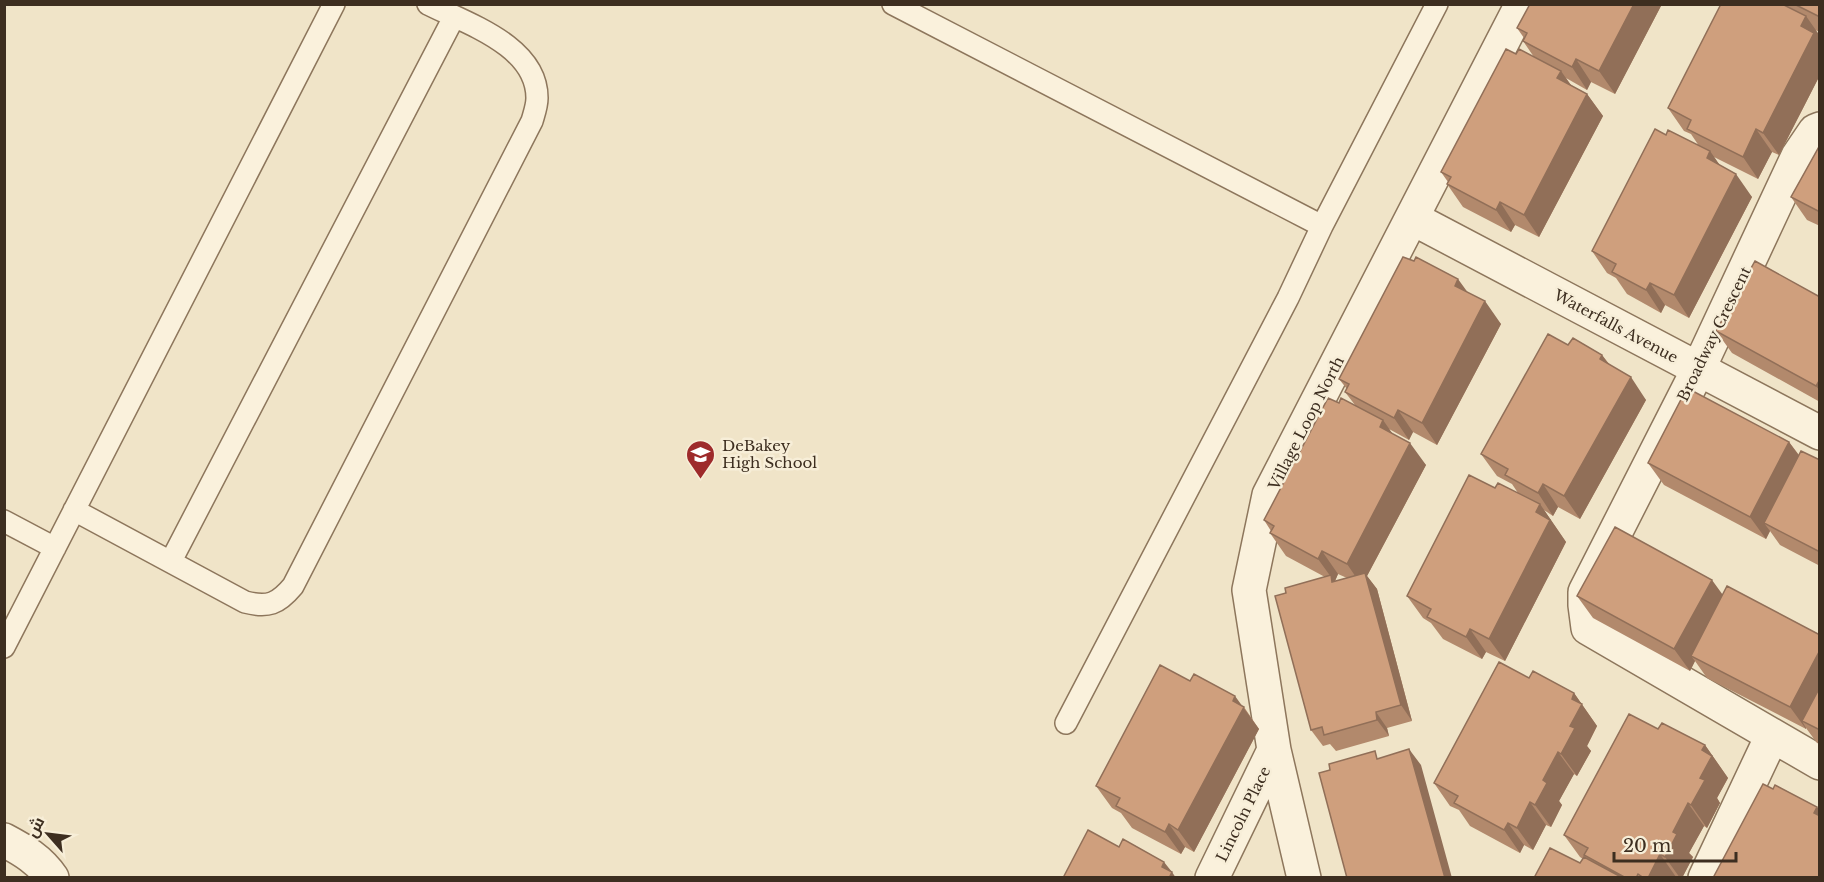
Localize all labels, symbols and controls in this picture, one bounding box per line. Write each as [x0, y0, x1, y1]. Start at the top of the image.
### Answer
street label: Broadway Crescent [1673, 263, 1755, 405]
street label: Waterfalls Avenue [1550, 285, 1681, 367]
street label: Village Loop North [1264, 353, 1348, 494]
place label: DeBakey High School [722, 436, 817, 472]
school or university icon: DeBakey High School [685, 438, 717, 480]
street label: Lincoln Place [1212, 763, 1274, 865]
north arrow [18, 804, 78, 864]
text: ش [21, 813, 48, 841]
scale bar [1614, 825, 1736, 863]
text: 20 m [1623, 835, 1671, 857]

